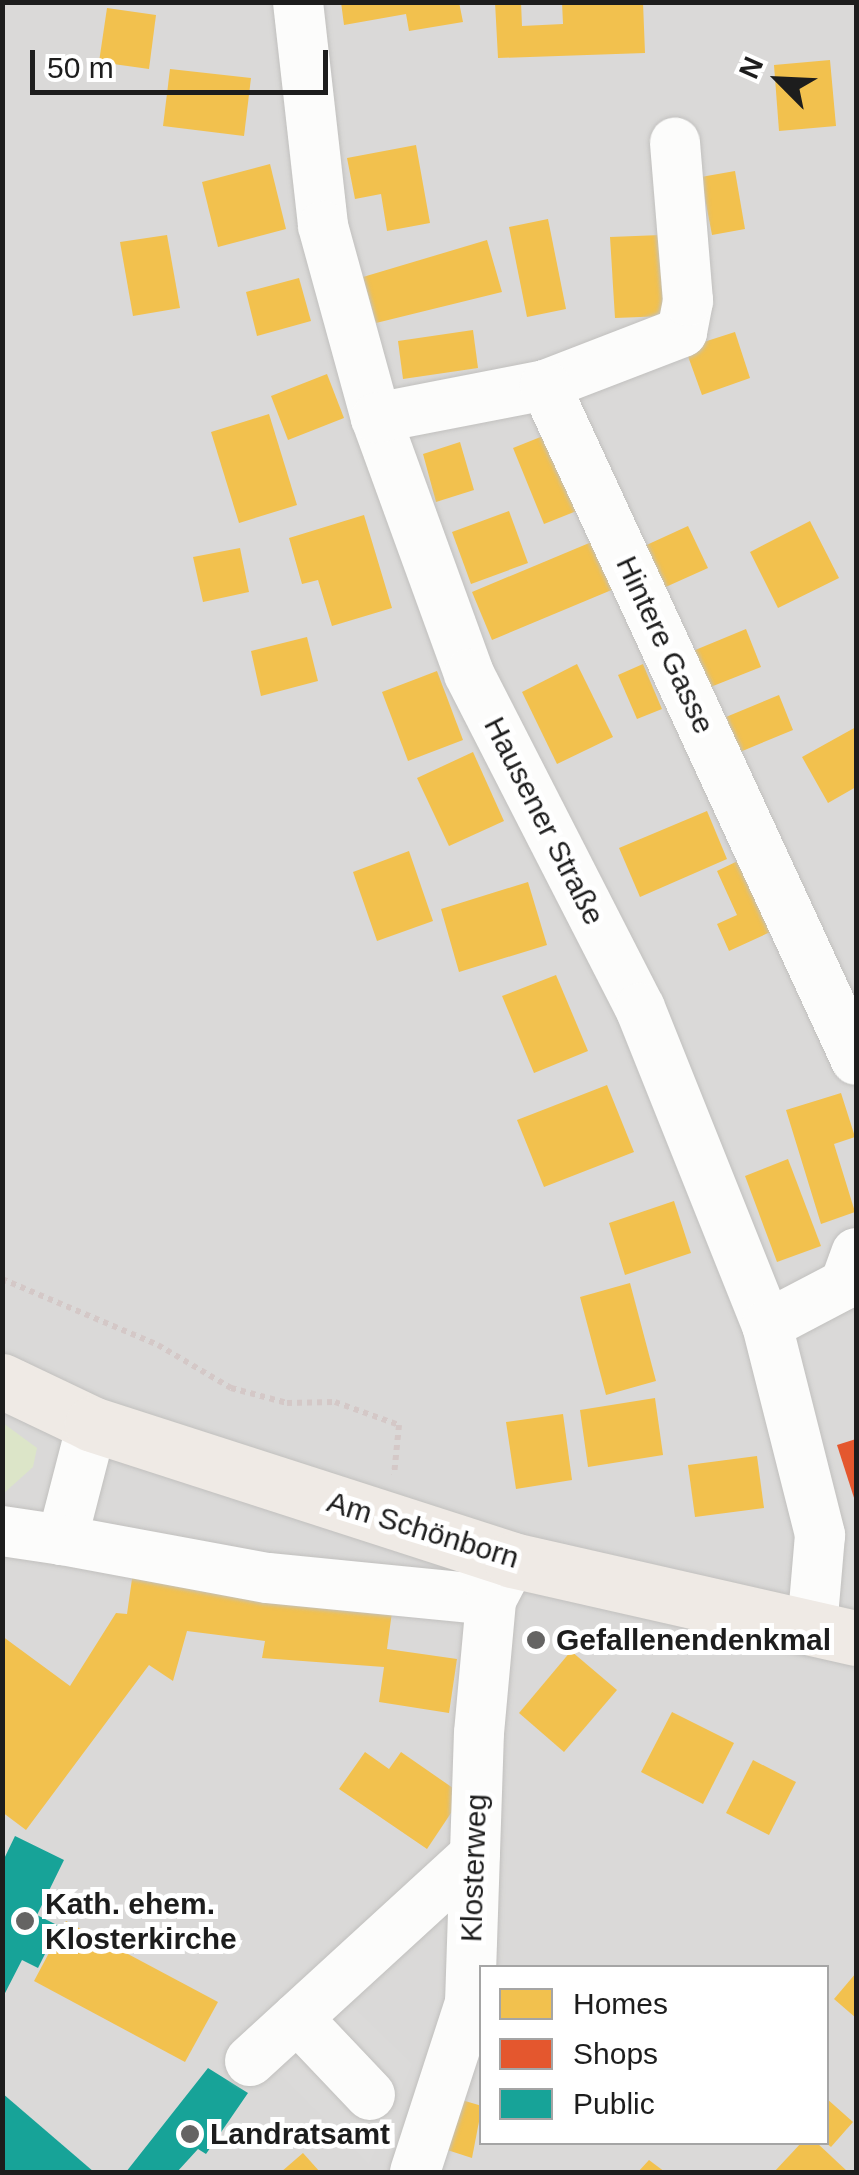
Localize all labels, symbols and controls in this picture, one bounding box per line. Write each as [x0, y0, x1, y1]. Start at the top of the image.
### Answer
scale bar [35, 30, 332, 92]
north arrow [729, 30, 829, 130]
text: 50 m [47, 51, 114, 84]
text: N [733, 52, 769, 83]
street label: Hintere Gasse [608, 551, 722, 739]
street label: Hausener Straße [476, 711, 612, 931]
street label: Am Schönborn [323, 1484, 523, 1576]
place label: Gefallenendenkmal [556, 1622, 831, 1658]
marker: Gefallenendenkmal [525, 1629, 547, 1651]
street label: Klosterweg [453, 1793, 495, 1943]
place label: Kath. ehem. Klosterkirche [45, 1886, 237, 1956]
marker: Kath. ehem. Klosterkirche [14, 1910, 36, 1932]
legend [479, 1965, 829, 2145]
text: Homes [573, 1987, 668, 2020]
text: Shops [573, 2037, 658, 2070]
text: Public [573, 2087, 655, 2120]
place label: Landratsamt [210, 2116, 390, 2152]
marker: Landratsamt [179, 2123, 201, 2145]

